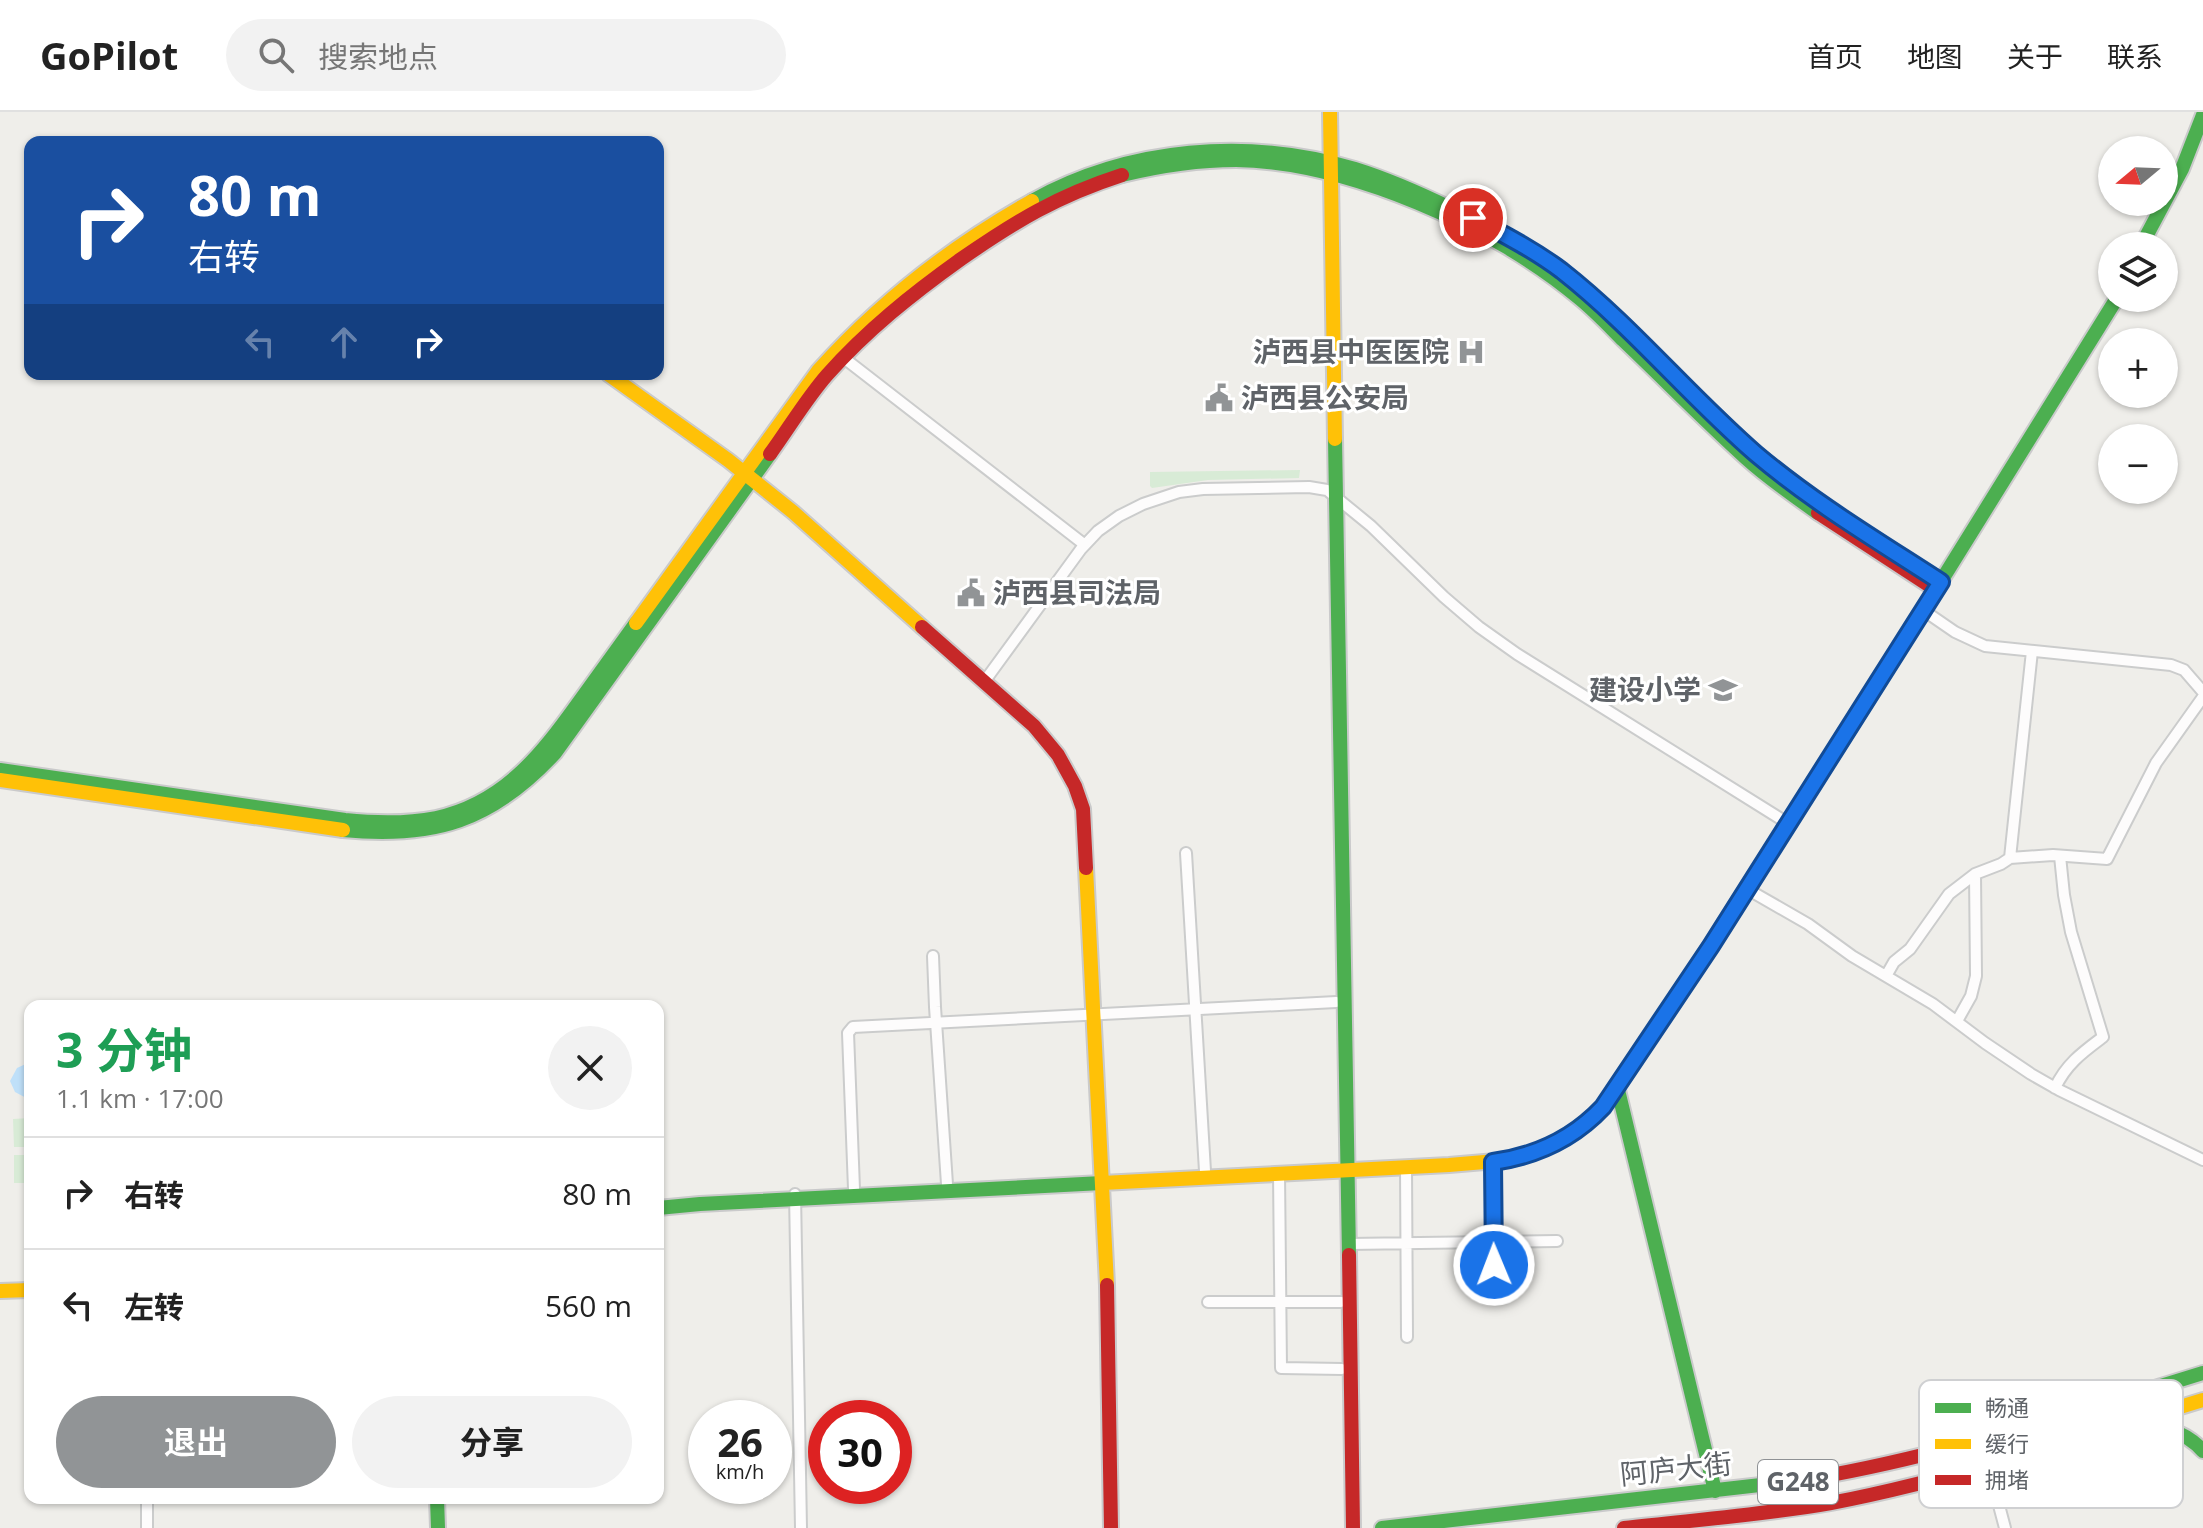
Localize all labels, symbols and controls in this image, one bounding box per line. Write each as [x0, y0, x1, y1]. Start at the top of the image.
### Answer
search box [226, 19, 786, 91]
text: GoPilot [40, 29, 178, 81]
icon: search [254, 33, 298, 77]
text: 搜索地点 [318, 36, 438, 77]
text: 首页 [1807, 37, 1863, 75]
text: 地图 [1907, 37, 1963, 75]
text: 关于 [2007, 37, 2063, 75]
text: 联系 [2107, 37, 2163, 75]
north arrow [2098, 136, 2178, 216]
map controls [2098, 136, 2178, 504]
text: 80 m [188, 156, 322, 232]
icon: right [56, 168, 160, 272]
pin [1439, 184, 1507, 252]
icon: arrive [1451, 196, 1495, 240]
text: 右转 [188, 232, 260, 281]
button: layers [2098, 232, 2178, 312]
icon: left [238, 320, 282, 364]
icon: ahead [322, 320, 366, 364]
icon: right [406, 320, 450, 364]
button: + [2098, 328, 2178, 408]
place label: 泸西县中医医院 [1253, 332, 1449, 370]
hospital icon: 泸西县中医医院 [1456, 337, 1486, 367]
place label: 泸西县公安局 [1241, 378, 1409, 416]
public building icon: 泸西县公安局 [1204, 383, 1234, 413]
button: − [2098, 424, 2178, 504]
place label: 泸西县司法局 [993, 573, 1161, 611]
public building icon: 泸西县司法局 [956, 578, 986, 608]
place label: 建设小学 [1589, 670, 1701, 708]
school or university icon: 建设小学 [1708, 675, 1738, 705]
text: 3 分钟 [56, 1017, 192, 1082]
button: close [548, 1026, 632, 1110]
text: 1.1 km · 17:00 [56, 1080, 224, 1116]
icon: right [56, 1171, 100, 1215]
text: 80 m [562, 1173, 632, 1214]
text: 右转 [124, 1174, 184, 1215]
position arrow [1452, 1223, 1536, 1307]
icon: left [56, 1283, 100, 1327]
text: 560 m [545, 1285, 632, 1326]
text: 左转 [124, 1286, 184, 1327]
legend [1919, 1380, 2183, 1508]
text: 畅通 [1985, 1392, 2029, 1422]
button: 退出 [56, 1396, 336, 1488]
button: 分享 [352, 1396, 632, 1488]
speed limit sign: 30 [808, 1400, 912, 1504]
text: 26 [717, 1414, 763, 1469]
text: 缓行 [1985, 1428, 2029, 1458]
street label: 阿庐大街 [1618, 1443, 1734, 1493]
text: km/h [716, 1458, 764, 1485]
road number: G248 [1758, 1460, 1838, 1504]
text: 拥堵 [1985, 1464, 2029, 1494]

